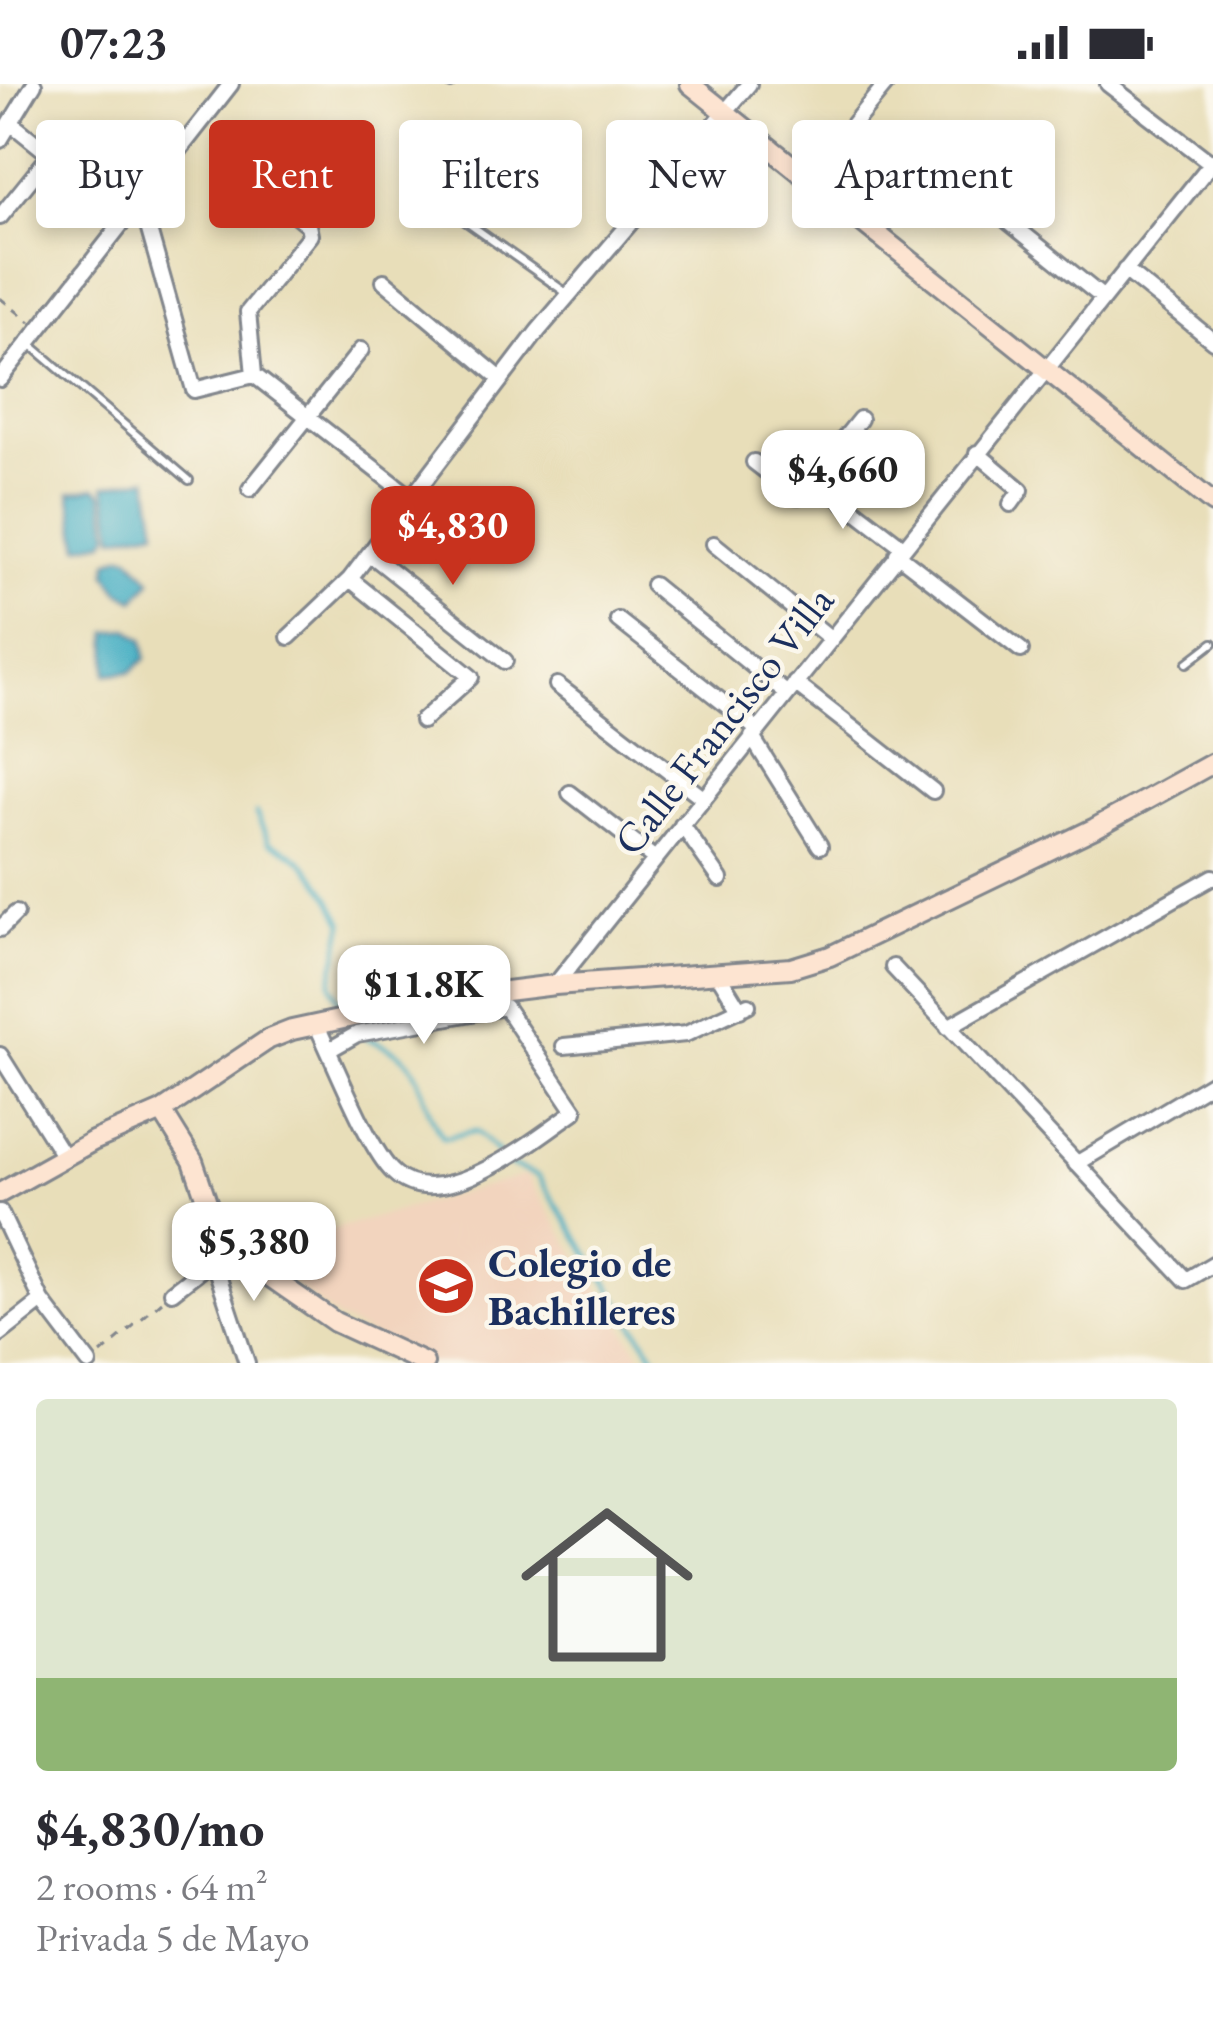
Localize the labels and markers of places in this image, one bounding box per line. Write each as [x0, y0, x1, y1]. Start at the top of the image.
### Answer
pin: $4,660 [745, 430, 941, 532]
pin: $4,830 [355, 486, 551, 588]
pin: $11.8K [326, 945, 522, 1047]
pin: $5,380 [156, 1202, 352, 1304]
place label: Colegio de Bachilleres [488, 1235, 676, 1338]
school or university icon: Colegio de Bachilleres [415, 1255, 477, 1317]

